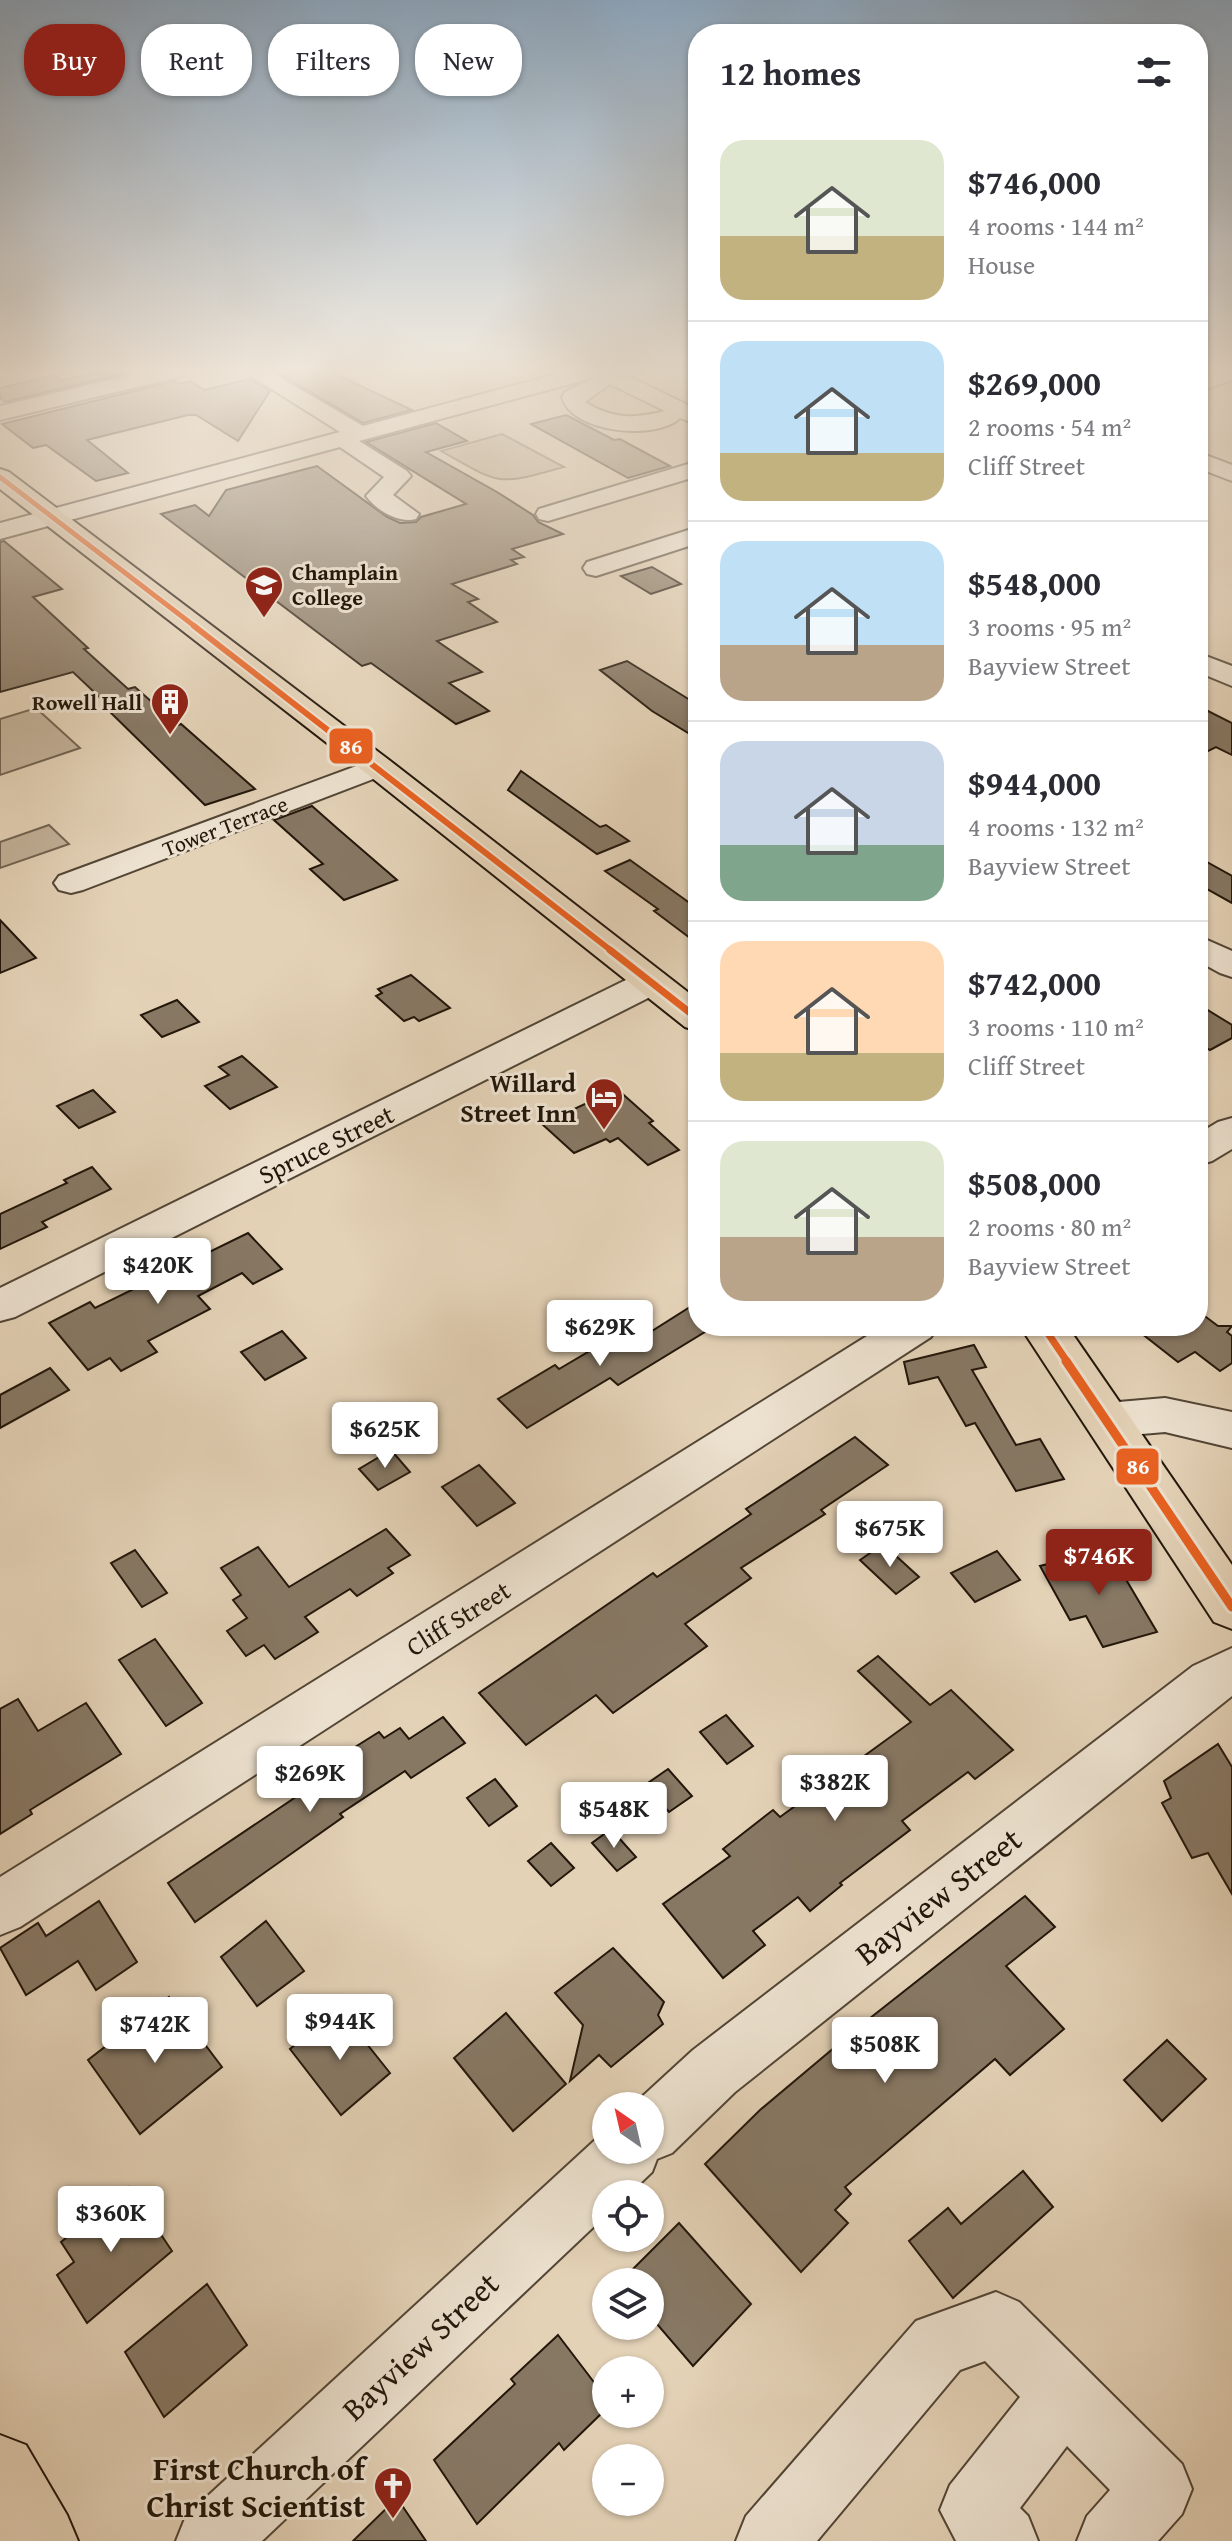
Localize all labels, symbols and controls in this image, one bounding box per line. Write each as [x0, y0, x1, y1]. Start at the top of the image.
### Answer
chip: Buy [24, 24, 125, 96]
chip: Rent [141, 24, 252, 96]
chip: Filters [268, 24, 399, 96]
chip: New [415, 24, 522, 96]
text: 12 homes [720, 48, 861, 97]
icon: filters [1132, 50, 1176, 94]
text: $746,000 [968, 157, 1101, 206]
icon: home [784, 172, 880, 268]
text: 4 rooms · 144 m² [968, 206, 1144, 245]
text: House [968, 245, 1035, 284]
text: $269,000 [968, 358, 1101, 407]
icon: home [784, 373, 880, 469]
text: 2 rooms · 54 m² [968, 407, 1131, 446]
text: Cliff Street [968, 446, 1085, 485]
place label: Champlain College [292, 556, 398, 613]
text: $548,000 [968, 558, 1101, 607]
school or university icon: Champlain College [243, 564, 285, 619]
icon: home [784, 573, 880, 669]
text: 3 rooms · 95 m² [968, 607, 1131, 646]
text: Bayview Street [968, 646, 1130, 685]
building icon: Rowell Hall [149, 681, 191, 736]
place label: Rowell Hall [32, 686, 142, 718]
line badge: 86 [328, 727, 374, 765]
text: 86 [340, 730, 362, 762]
text: $944,000 [968, 758, 1101, 807]
icon: home [784, 773, 880, 869]
street label: Tower Terrace [158, 787, 292, 865]
text: 4 rooms · 132 m² [968, 807, 1144, 846]
text: Bayview Street [968, 846, 1130, 885]
text: $742,000 [968, 958, 1101, 1007]
icon: home [784, 973, 880, 1069]
text: 3 rooms · 110 m² [968, 1007, 1144, 1046]
text: Cliff Street [968, 1046, 1085, 1085]
place label: Willard Street Inn [460, 1063, 577, 1132]
hotel icon: Willard Street Inn [583, 1076, 625, 1131]
street label: Spruce Street [252, 1094, 400, 1194]
text: $508,000 [968, 1158, 1101, 1207]
icon: home [784, 1173, 880, 1269]
text: 2 rooms · 80 m² [968, 1207, 1131, 1246]
pin: $420K [102, 1238, 214, 1306]
text: $420K [123, 1244, 193, 1283]
text: Bayview Street [968, 1246, 1130, 1285]
pin: $629K [544, 1300, 656, 1368]
text: $629K [565, 1306, 635, 1345]
pin: $625K [329, 1402, 441, 1470]
text: $625K [350, 1408, 420, 1447]
line badge: 86 [1115, 1447, 1160, 1486]
text: 86 [1127, 1450, 1149, 1482]
pin: $675K [834, 1501, 946, 1569]
text: $675K [855, 1507, 925, 1546]
pin: $746K [1043, 1529, 1155, 1597]
text: $746K [1064, 1535, 1134, 1574]
street label: Cliff Street [398, 1570, 518, 1666]
pin: $269K [254, 1746, 366, 1814]
text: $269K [275, 1752, 345, 1791]
pin: $382K [779, 1755, 891, 1823]
text: $382K [800, 1761, 870, 1800]
pin: $548K [558, 1782, 670, 1850]
text: $548K [579, 1788, 649, 1827]
street label: Bayview Street [845, 1816, 1031, 1976]
pin: $944K [284, 1994, 396, 2062]
pin: $742K [99, 1997, 211, 2065]
text: $944K [305, 2000, 375, 2039]
text: $742K [120, 2003, 190, 2042]
pin: $508K [829, 2017, 941, 2085]
text: $508K [850, 2023, 920, 2062]
north arrow [592, 2092, 664, 2164]
map controls [592, 2092, 664, 2516]
button: locate [592, 2180, 664, 2252]
pin: $360K [55, 2186, 167, 2254]
text: $360K [76, 2192, 146, 2231]
street label: Bayview Street [331, 2261, 509, 2431]
button: layers [592, 2268, 664, 2340]
button: + [592, 2356, 664, 2428]
button: − [592, 2444, 664, 2516]
place label: First Church of Christ Scientist [146, 2445, 369, 2529]
church icon: First Church of Christ Scientist [372, 2465, 414, 2520]

